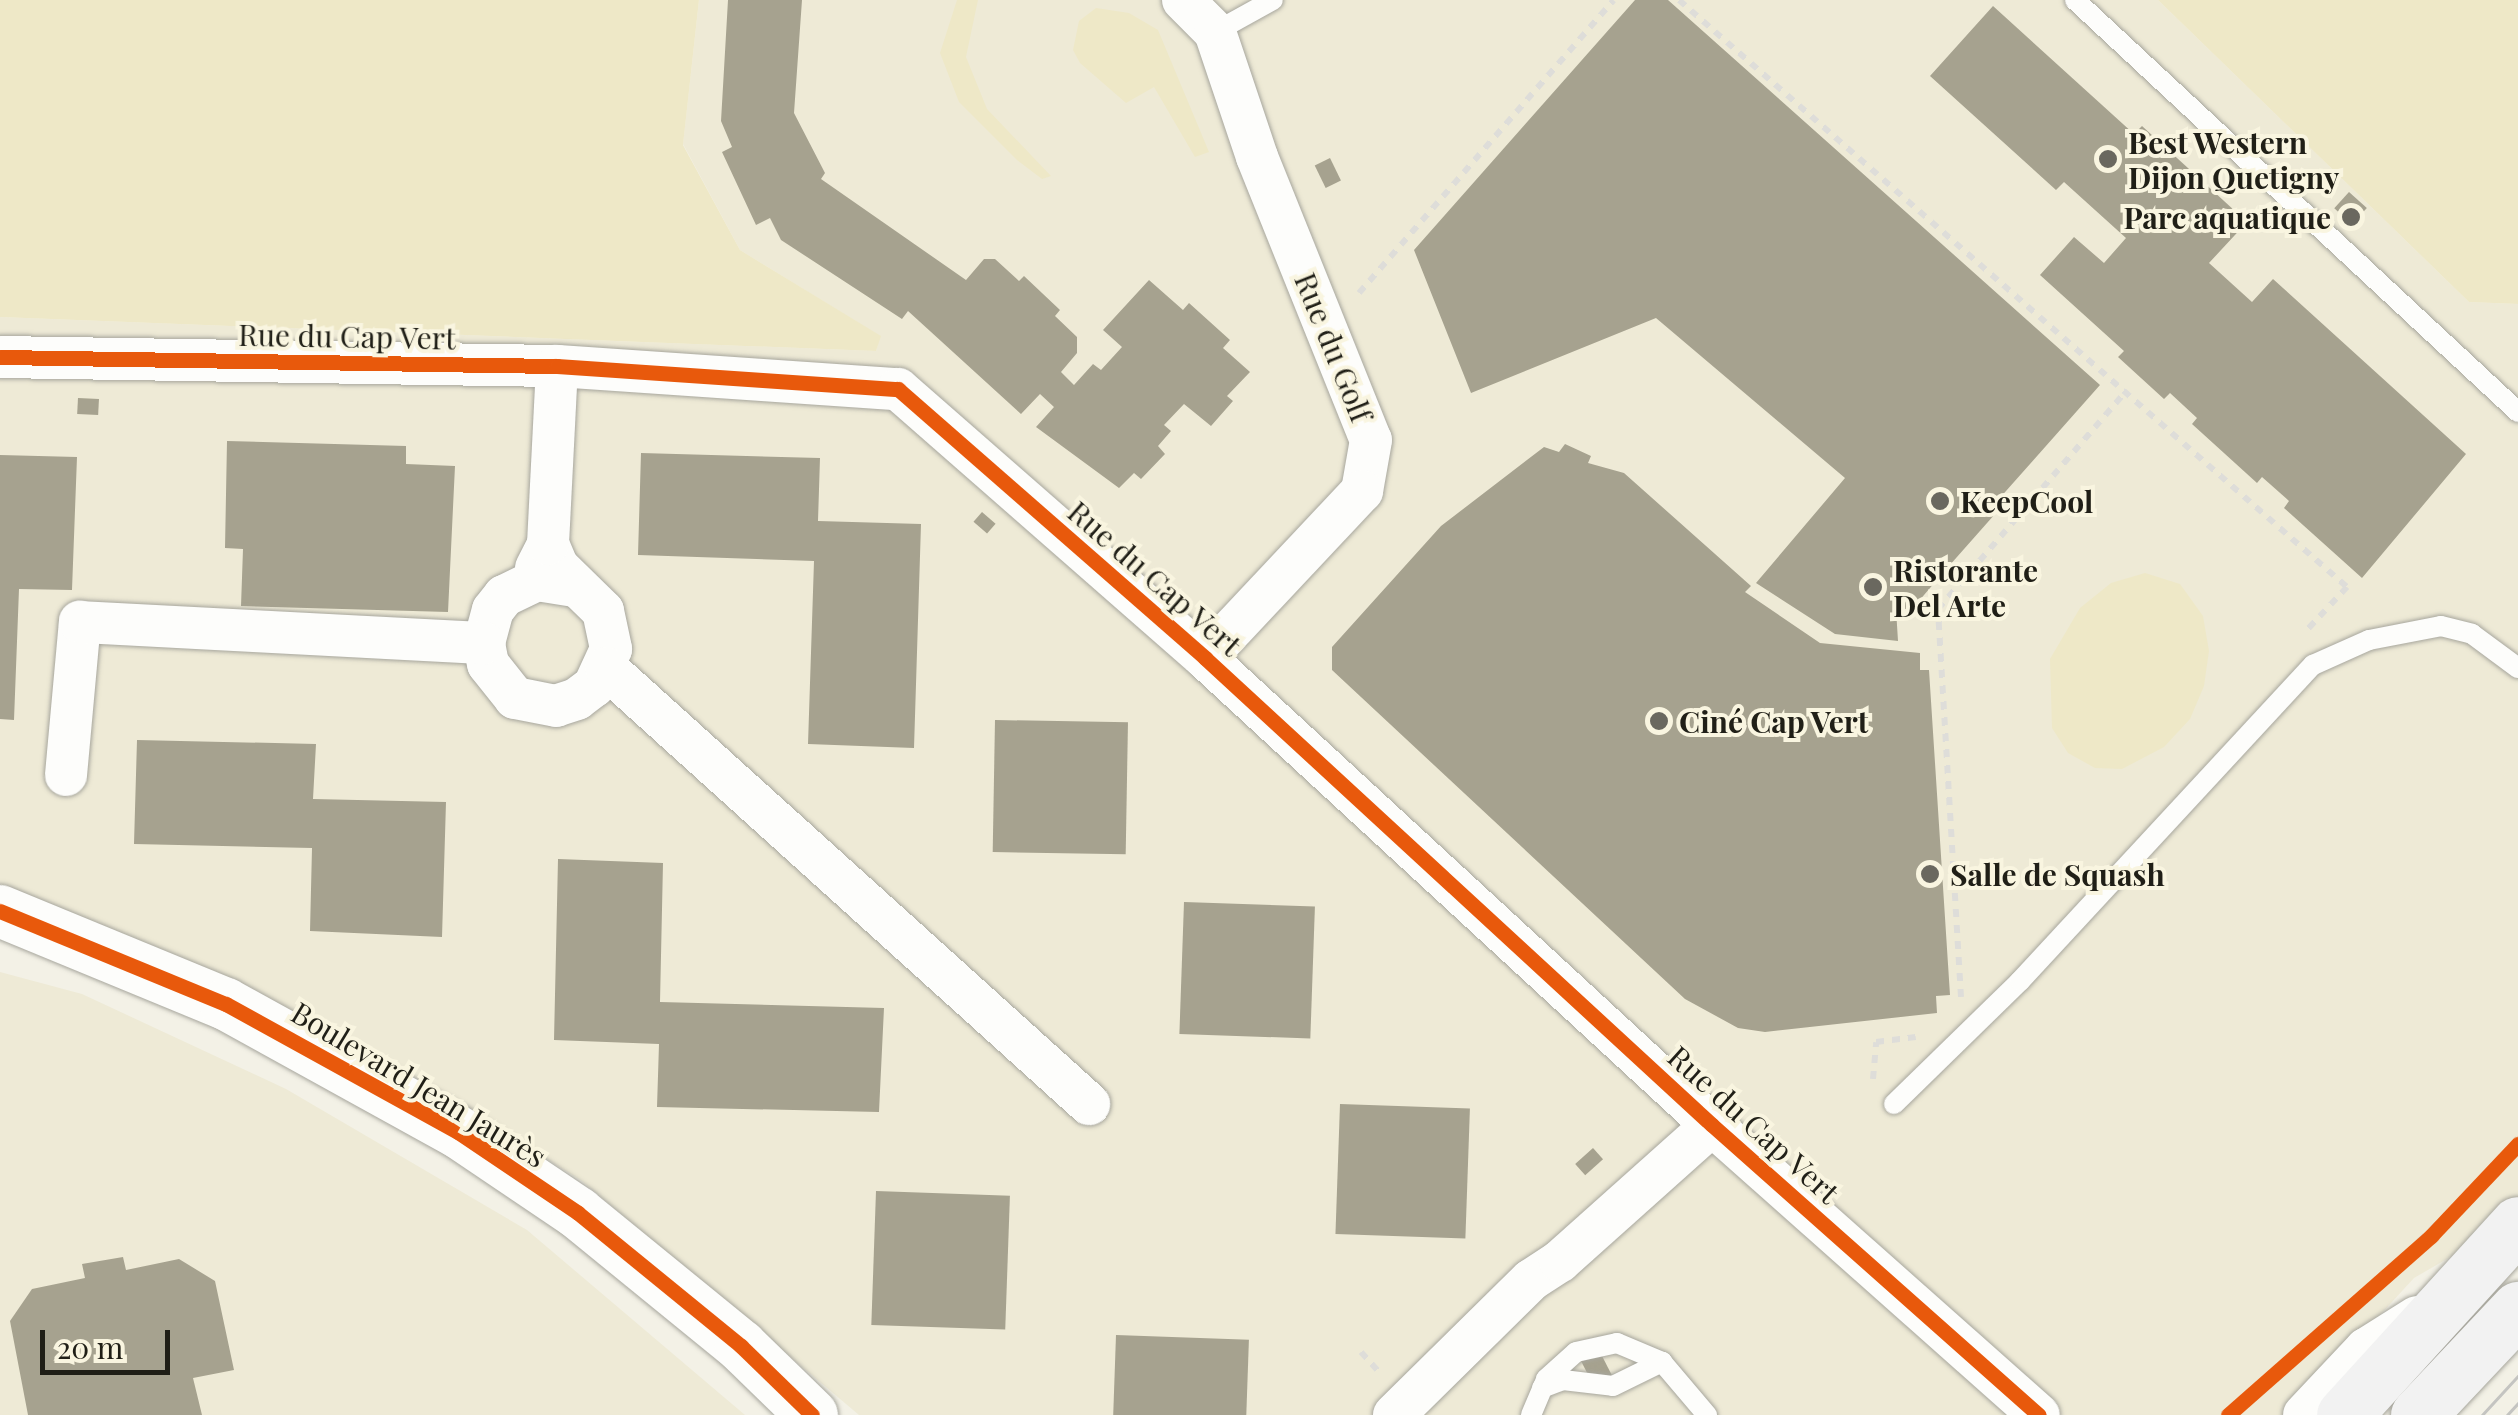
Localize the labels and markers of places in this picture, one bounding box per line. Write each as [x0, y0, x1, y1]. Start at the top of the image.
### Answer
place label: Best Western Dijon Quetigny [2128, 124, 2339, 194]
marker: Best Western Dijon Quetigny [2097, 148, 2119, 170]
place label: Parc aquatique [2123, 199, 2331, 235]
marker: Parc aquatique [2340, 206, 2362, 228]
place label: KeepCool [1960, 483, 2093, 519]
marker: KeepCool [1929, 490, 1951, 512]
place label: Ristorante Del Arte [1893, 552, 2038, 622]
marker: Ristorante Del Arte [1862, 576, 1884, 598]
place label: Ciné Cap Vert [1679, 703, 1869, 739]
marker: Ciné Cap Vert [1648, 710, 1670, 732]
place label: Salle de Squash [1950, 856, 2165, 892]
marker: Salle de Squash [1919, 863, 1941, 885]

